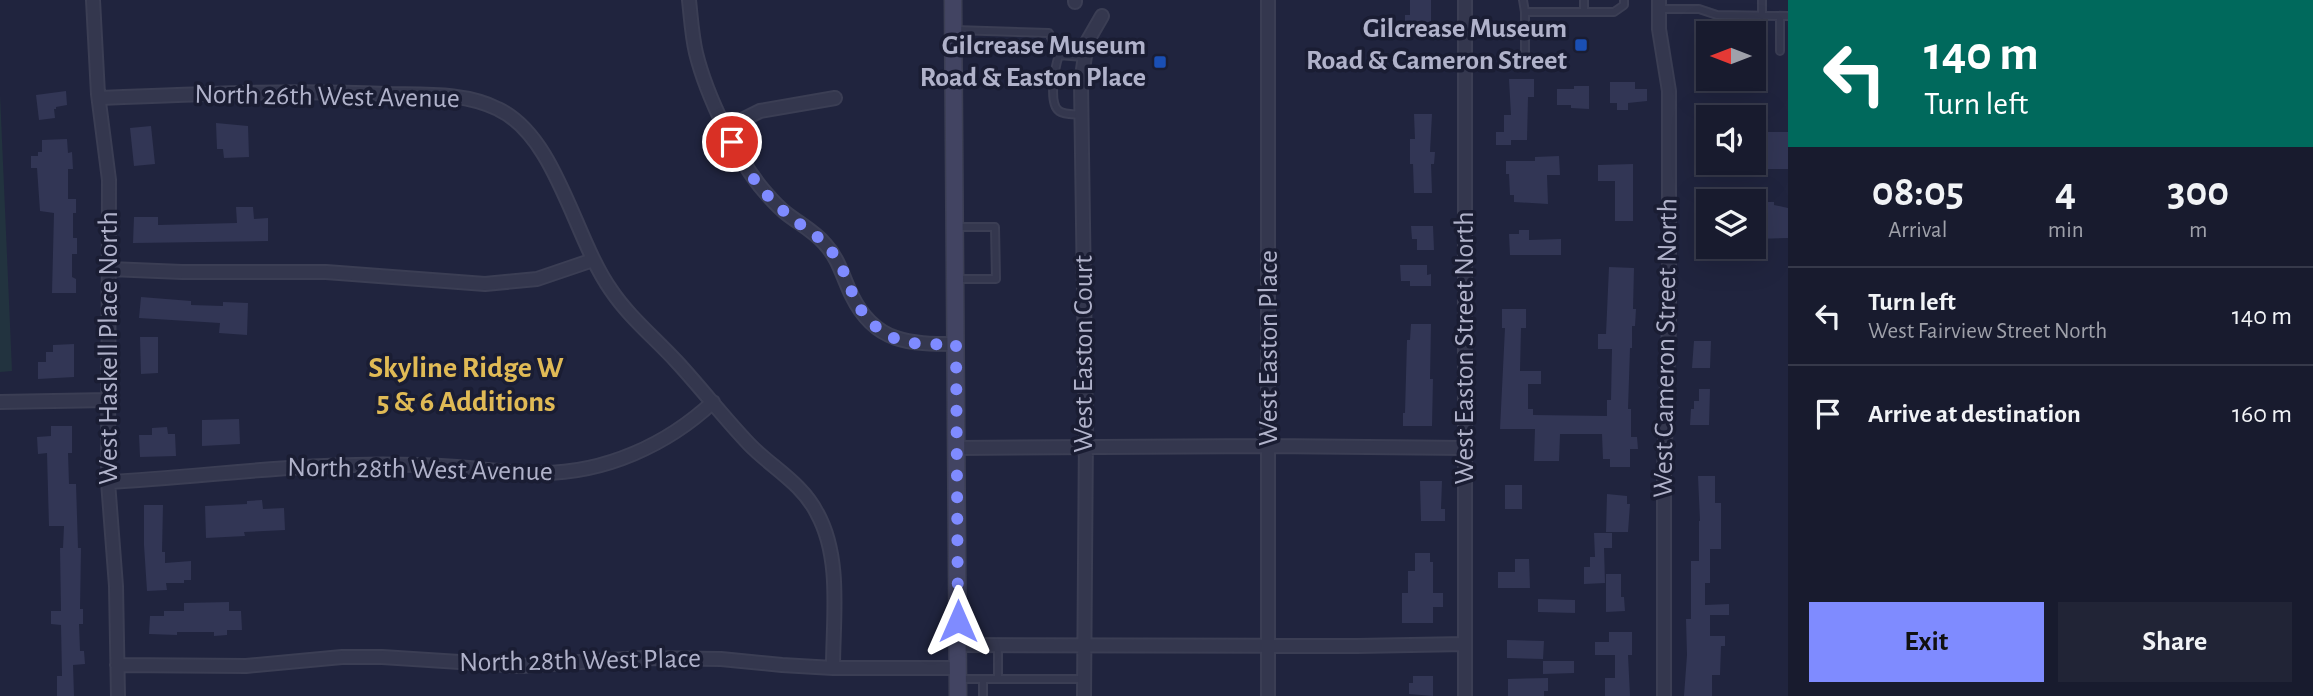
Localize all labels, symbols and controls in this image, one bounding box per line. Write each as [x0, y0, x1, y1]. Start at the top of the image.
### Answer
place label: Gilcrease Museum Road & Cameron Street [1306, 15, 1568, 75]
north arrow [1696, 21, 1766, 91]
map controls [1696, 21, 1766, 259]
icon: left [1809, 28, 1900, 119]
text: 140 m [1924, 30, 2039, 79]
place label: Gilcrease Museum Road & Easton Place [920, 32, 1146, 92]
marker: Gilcrease Museum Road & Cameron Street [1573, 37, 1589, 53]
marker: Gilcrease Museum Road & Easton Place [1152, 54, 1168, 70]
street label: North 26th West Avenue [194, 81, 460, 113]
text: Turn left [1924, 88, 2028, 120]
button: sound [1696, 105, 1766, 175]
pin [702, 112, 762, 172]
icon: arrive [713, 123, 751, 161]
text: 08:05 [1872, 171, 1964, 213]
text: 4 [2055, 171, 2076, 213]
text: 300 [2167, 171, 2229, 213]
button: layers [1696, 189, 1766, 259]
street label: West Cameron Street North [1649, 198, 1683, 498]
street label: West Haskell Place North [95, 211, 123, 485]
street label: West Easton Street North [1451, 211, 1479, 485]
text: Arrival [1888, 219, 1947, 242]
text: min [2048, 219, 2084, 242]
text: m [2189, 219, 2207, 242]
street label: West Easton Place [1255, 250, 1283, 446]
street label: West Easton Court [1070, 255, 1098, 453]
text: Turn left [1868, 289, 1956, 315]
icon: left [1809, 297, 1847, 335]
text: 140 m [2232, 303, 2292, 329]
text: West Fairview Street North [1868, 320, 2107, 343]
district label: Skyline Ridge W 5 & 6 Additions [368, 353, 564, 417]
icon: arrive [1809, 395, 1847, 433]
text: Arrive at destination [1868, 401, 2081, 427]
text: 160 m [2232, 401, 2292, 427]
street label: North 28th West Avenue [287, 454, 553, 486]
position arrow [921, 584, 995, 658]
button: Exit [1809, 602, 2044, 682]
button: Share [2058, 602, 2292, 682]
street label: North 28th West Place [459, 645, 701, 677]

